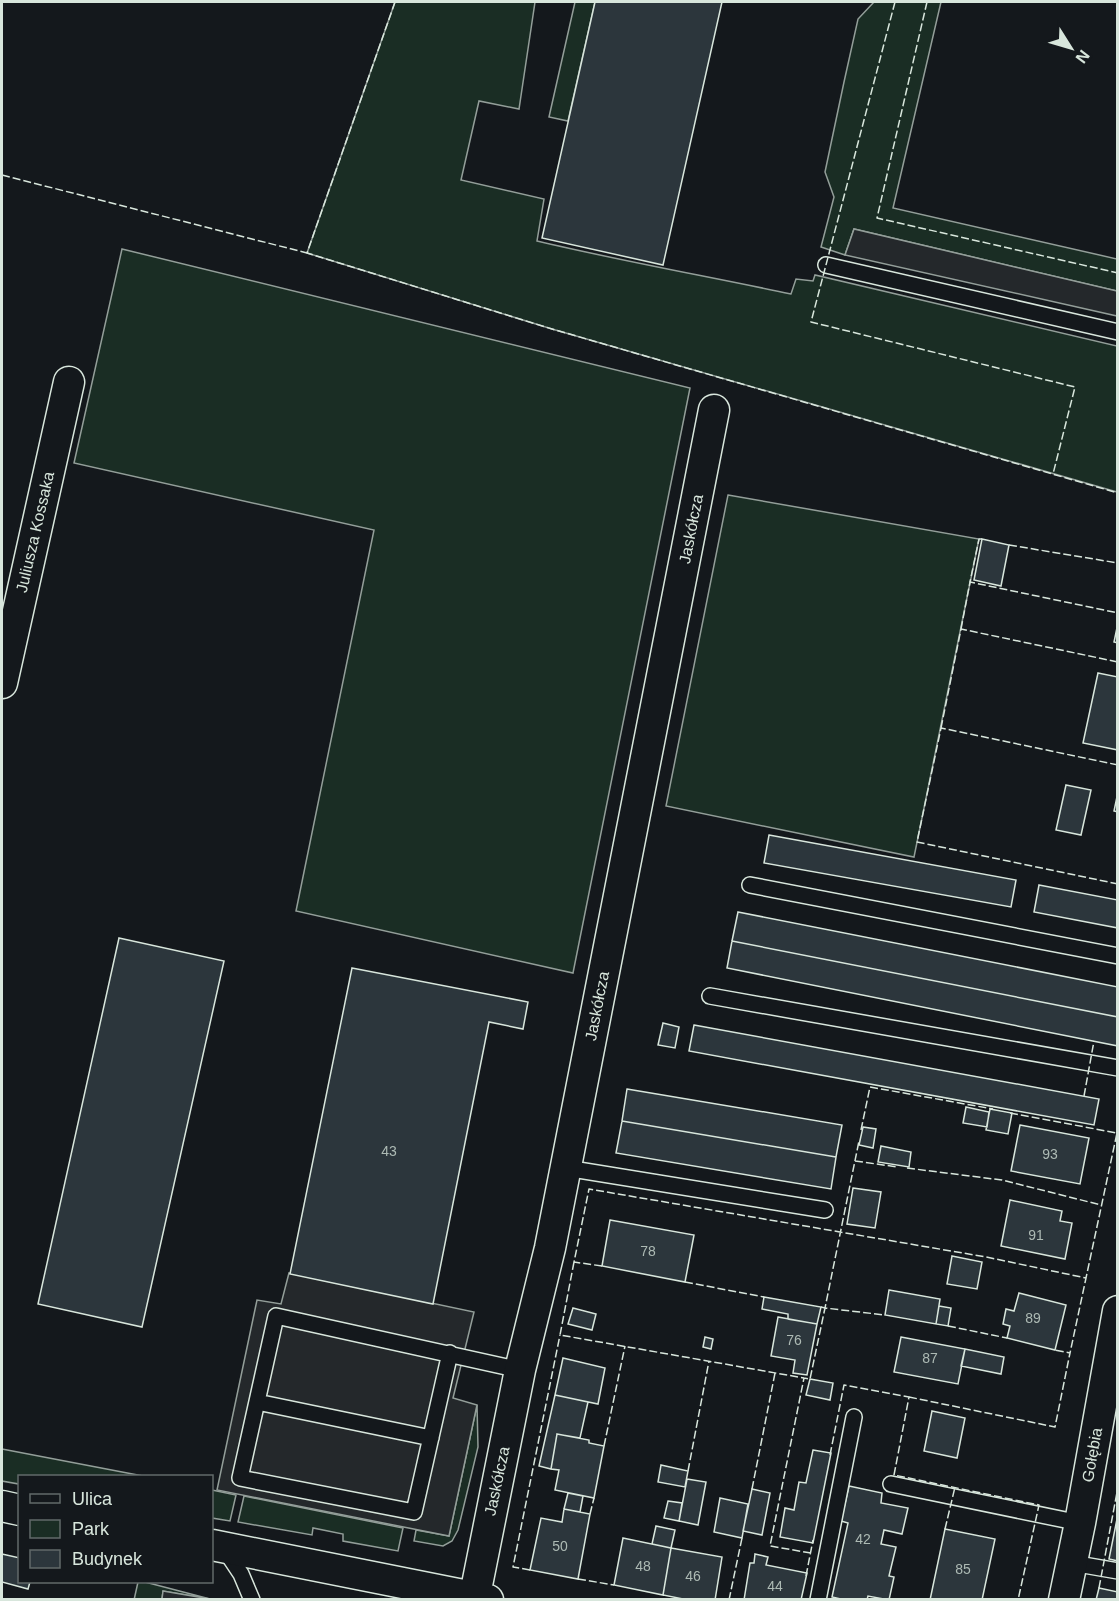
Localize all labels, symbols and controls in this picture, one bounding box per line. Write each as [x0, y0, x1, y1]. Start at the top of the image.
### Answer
north arrow [1041, 18, 1101, 78]
text: N [1072, 47, 1093, 66]
street label: Juliusza Kossaka [13, 470, 57, 594]
street label: Jaskółcza [676, 493, 706, 565]
street label: Jaskółcza [582, 970, 612, 1042]
house number: 43 [381, 1143, 397, 1159]
house number: 93 [1042, 1146, 1058, 1162]
house number: 91 [1028, 1227, 1044, 1243]
house number: 78 [640, 1243, 656, 1259]
house number: 89 [1025, 1310, 1041, 1326]
house number: 76 [786, 1332, 802, 1348]
house number: 87 [922, 1350, 938, 1366]
street label: Gołębia [1079, 1426, 1105, 1484]
street label: Jaskółcza [481, 1445, 513, 1517]
legend [18, 1475, 213, 1583]
text: Ulica [72, 1489, 113, 1509]
text: Park [72, 1519, 110, 1539]
house number: 42 [855, 1531, 871, 1547]
house number: 50 [552, 1538, 568, 1554]
text: Budynek [72, 1549, 143, 1569]
house number: 48 [635, 1558, 651, 1574]
house number: 85 [955, 1561, 971, 1577]
house number: 46 [685, 1568, 701, 1584]
house number: 44 [767, 1578, 783, 1594]

